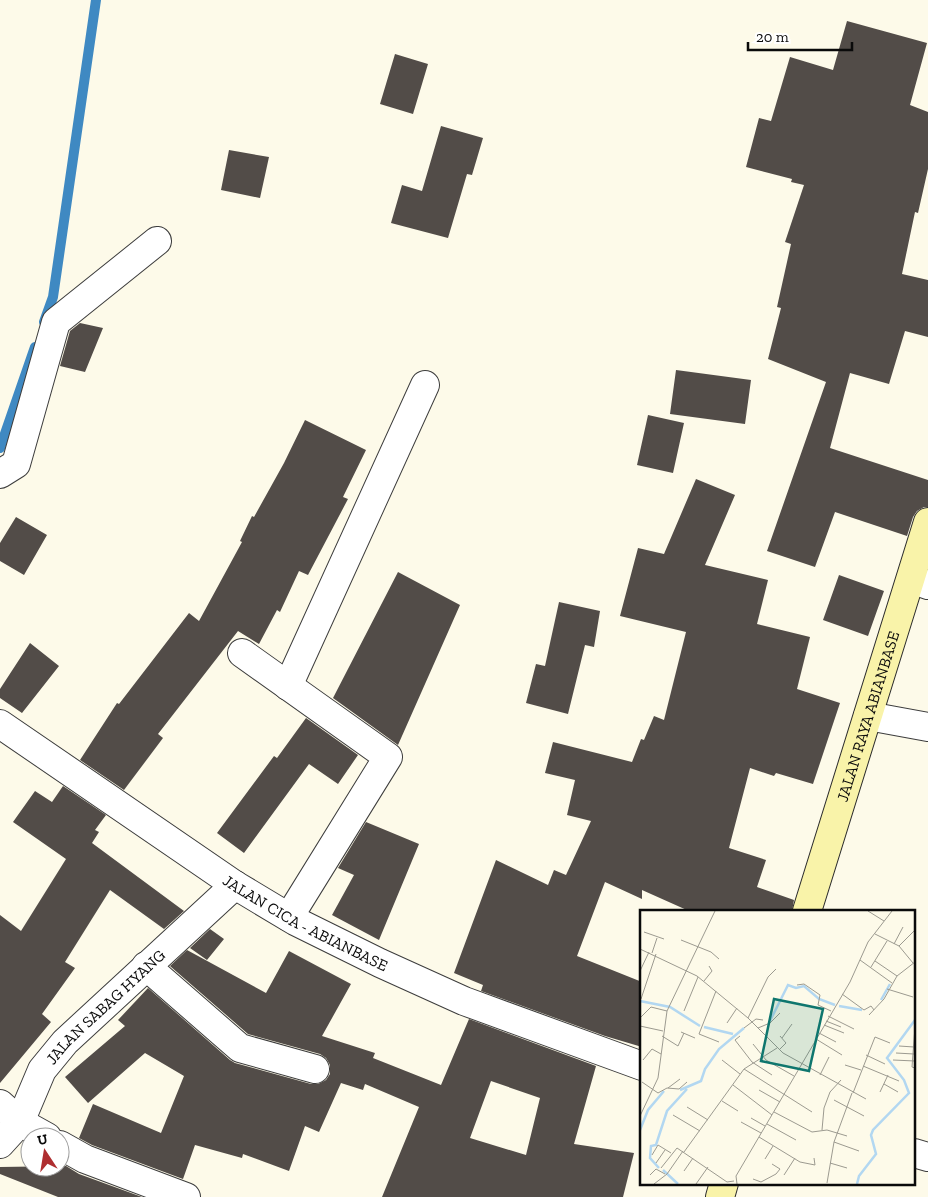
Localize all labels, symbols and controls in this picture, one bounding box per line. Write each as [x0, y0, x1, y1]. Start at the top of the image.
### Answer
scale bar [748, 20, 852, 52]
text: 20 m [756, 28, 789, 46]
street label: JALAN RAYA ABIANBASE [832, 629, 903, 804]
street label: JALAN CICA - ABIANBASE [220, 870, 391, 975]
inset map [640, 910, 916, 1184]
street label: JALAN SABAG HYANG [41, 945, 169, 1068]
north arrow [20, 1127, 70, 1177]
text: U [36, 1130, 49, 1149]

